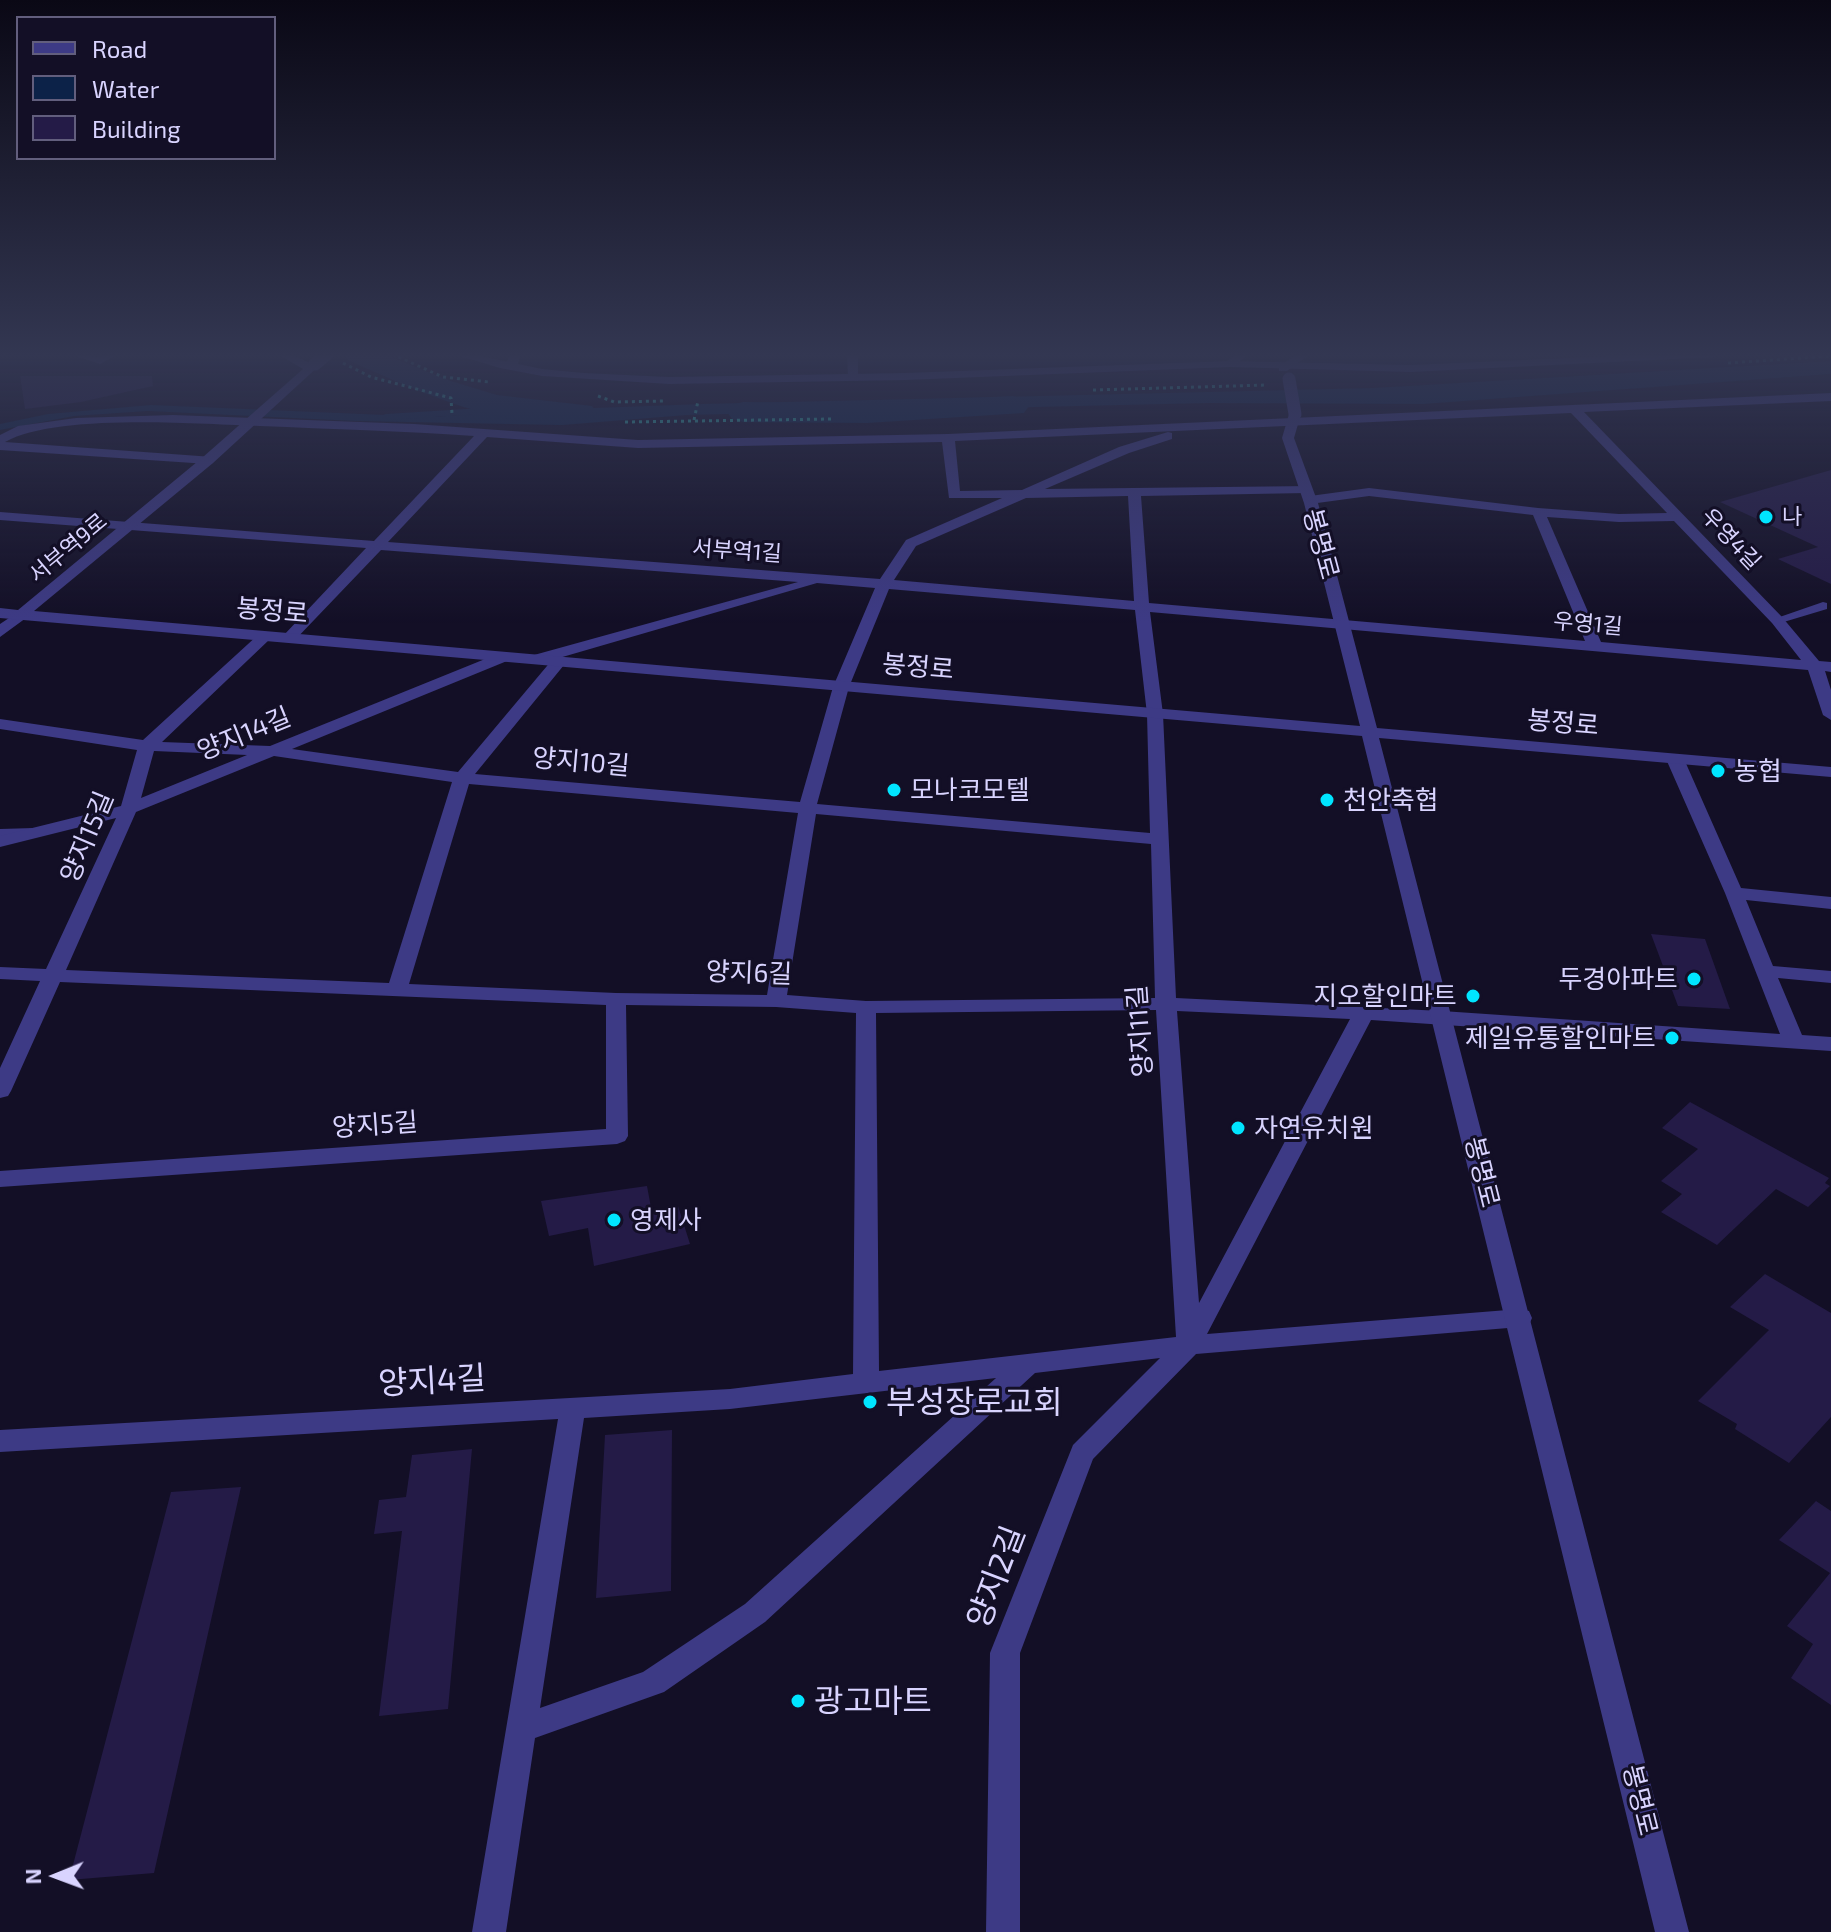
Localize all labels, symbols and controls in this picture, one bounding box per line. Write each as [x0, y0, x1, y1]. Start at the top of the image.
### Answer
legend [16, 16, 276, 160]
text: Road [92, 34, 147, 63]
text: Water [92, 74, 159, 103]
text: Building [92, 114, 181, 143]
street label: 우영4길 [1696, 503, 1766, 575]
place label: 나 [1782, 504, 1802, 530]
street label: 봉명로 [1297, 505, 1345, 583]
street label: 서부역9로 [24, 508, 112, 588]
marker: 나 [1757, 508, 1775, 526]
street label: 서부역1길 [691, 535, 783, 567]
street label: 봉정로 [235, 592, 309, 630]
street label: 우영1길 [1552, 608, 1624, 640]
street label: 봉정로 [881, 648, 955, 686]
street label: 양지14길 [193, 701, 295, 767]
street label: 봉정로 [1526, 704, 1600, 742]
street label: 양지10길 [531, 742, 631, 782]
place label: 농협 [1734, 755, 1782, 787]
marker: 농협 [1709, 762, 1727, 780]
place label: 모나코모텔 [910, 774, 1030, 806]
marker: 모나코모텔 [885, 781, 903, 799]
place label: 천안축협 [1343, 784, 1439, 816]
street label: 양지15길 [54, 787, 120, 887]
marker: 천안축협 [1318, 791, 1336, 809]
street label: 양지6길 [705, 956, 793, 990]
place label: 두경아파트 [1558, 963, 1678, 995]
marker: 두경아파트 [1685, 970, 1703, 988]
place label: 지오할인마트 [1313, 980, 1457, 1012]
street label: 양지11길 [1121, 984, 1159, 1078]
marker: 지오할인마트 [1464, 987, 1482, 1005]
place label: 제일유통할인마트 [1465, 1022, 1656, 1054]
marker: 제일유통할인마트 [1663, 1029, 1681, 1047]
street label: 양지5길 [331, 1106, 419, 1144]
place label: 자연유치원 [1254, 1112, 1374, 1144]
marker: 자연유치원 [1229, 1119, 1247, 1137]
street label: 봉명로 [1458, 1133, 1506, 1211]
place label: 영제사 [630, 1204, 702, 1236]
marker: 영제사 [605, 1211, 623, 1229]
street label: 양지4길 [377, 1359, 487, 1403]
place label: 부성장로교회 [886, 1383, 1063, 1421]
marker: 부성장로교회 [861, 1393, 879, 1411]
street label: 양지2길 [959, 1520, 1033, 1634]
place label: 광고마트 [814, 1682, 932, 1720]
marker: 광고마트 [789, 1692, 807, 1710]
street label: 봉명로 [1616, 1761, 1664, 1839]
north arrow [16, 1836, 96, 1916]
text: N [19, 1868, 45, 1885]

